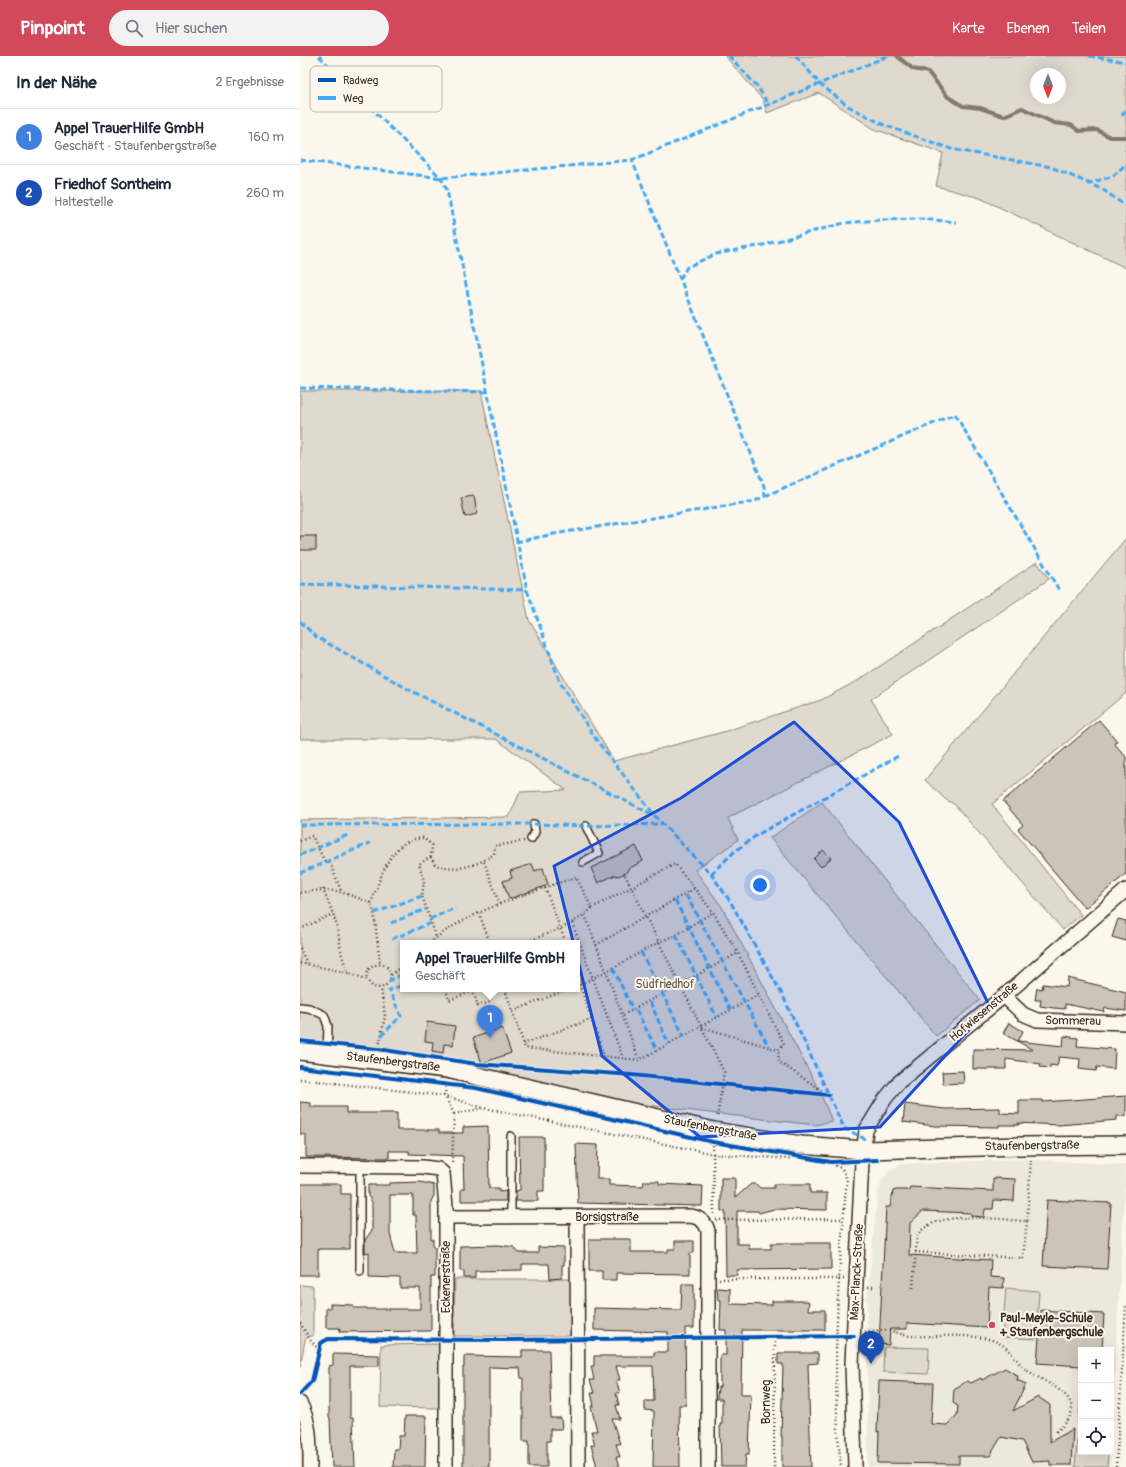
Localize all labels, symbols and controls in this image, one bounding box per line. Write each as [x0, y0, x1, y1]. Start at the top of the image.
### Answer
search box [109, 10, 389, 46]
text: Pinpoint [20, 16, 85, 40]
icon: search [123, 17, 145, 39]
text: Hier suchen [155, 19, 227, 38]
text: Karte [952, 20, 985, 37]
text: Ebenen [1007, 20, 1050, 37]
text: Teilen [1072, 20, 1106, 37]
legend [310, 66, 442, 112]
north arrow [1030, 68, 1066, 104]
text: In der Nähe [16, 72, 97, 93]
text: 2 Ergebnisse [215, 74, 284, 90]
text: Radweg [343, 74, 379, 87]
text: Weg [343, 92, 364, 105]
text: Appel TrauerHilfe GmbH [54, 119, 204, 138]
text: 1 [26, 129, 32, 145]
text: 160 m [248, 129, 284, 145]
text: Geschäft · Staufenbergstraße [54, 138, 216, 154]
text: Friedhof Sontheim [54, 175, 171, 194]
text: 2 [25, 185, 33, 201]
text: 260 m [246, 185, 284, 201]
text: Haltestelle [54, 194, 113, 210]
your location [750, 875, 770, 895]
popup [400, 940, 580, 992]
text: Appel TrauerHilfe GmbH [415, 949, 565, 968]
text: Geschäft [415, 968, 465, 984]
park label: Südfriedhof [635, 977, 695, 992]
street label: Hofwiesenstraße [947, 979, 1022, 1045]
pin: 1 [477, 1005, 503, 1038]
street label: Sommerau [1045, 1013, 1101, 1029]
street label: Staufenbergstraße [345, 1049, 441, 1075]
street label: Staufenbergstraße [662, 1112, 758, 1144]
street label: Staufenbergstraße [985, 1138, 1079, 1154]
street label: Borsigstraße [575, 1210, 639, 1225]
street label: Max-Planck-Straße [847, 1223, 867, 1321]
street label: Eckenerstraße [439, 1241, 454, 1313]
place label: Paul-Meyle-Schule + Staufenbergschule [999, 1311, 1104, 1340]
marker: Paul-Meyle-Schule + Staufenbergschule [987, 1320, 997, 1330]
pin: 2 [858, 1331, 884, 1364]
map controls [1078, 1347, 1114, 1455]
button: + [1078, 1347, 1114, 1383]
street label: Bornweg [759, 1380, 774, 1424]
button: − [1078, 1383, 1114, 1419]
button: locate [1078, 1419, 1114, 1455]

